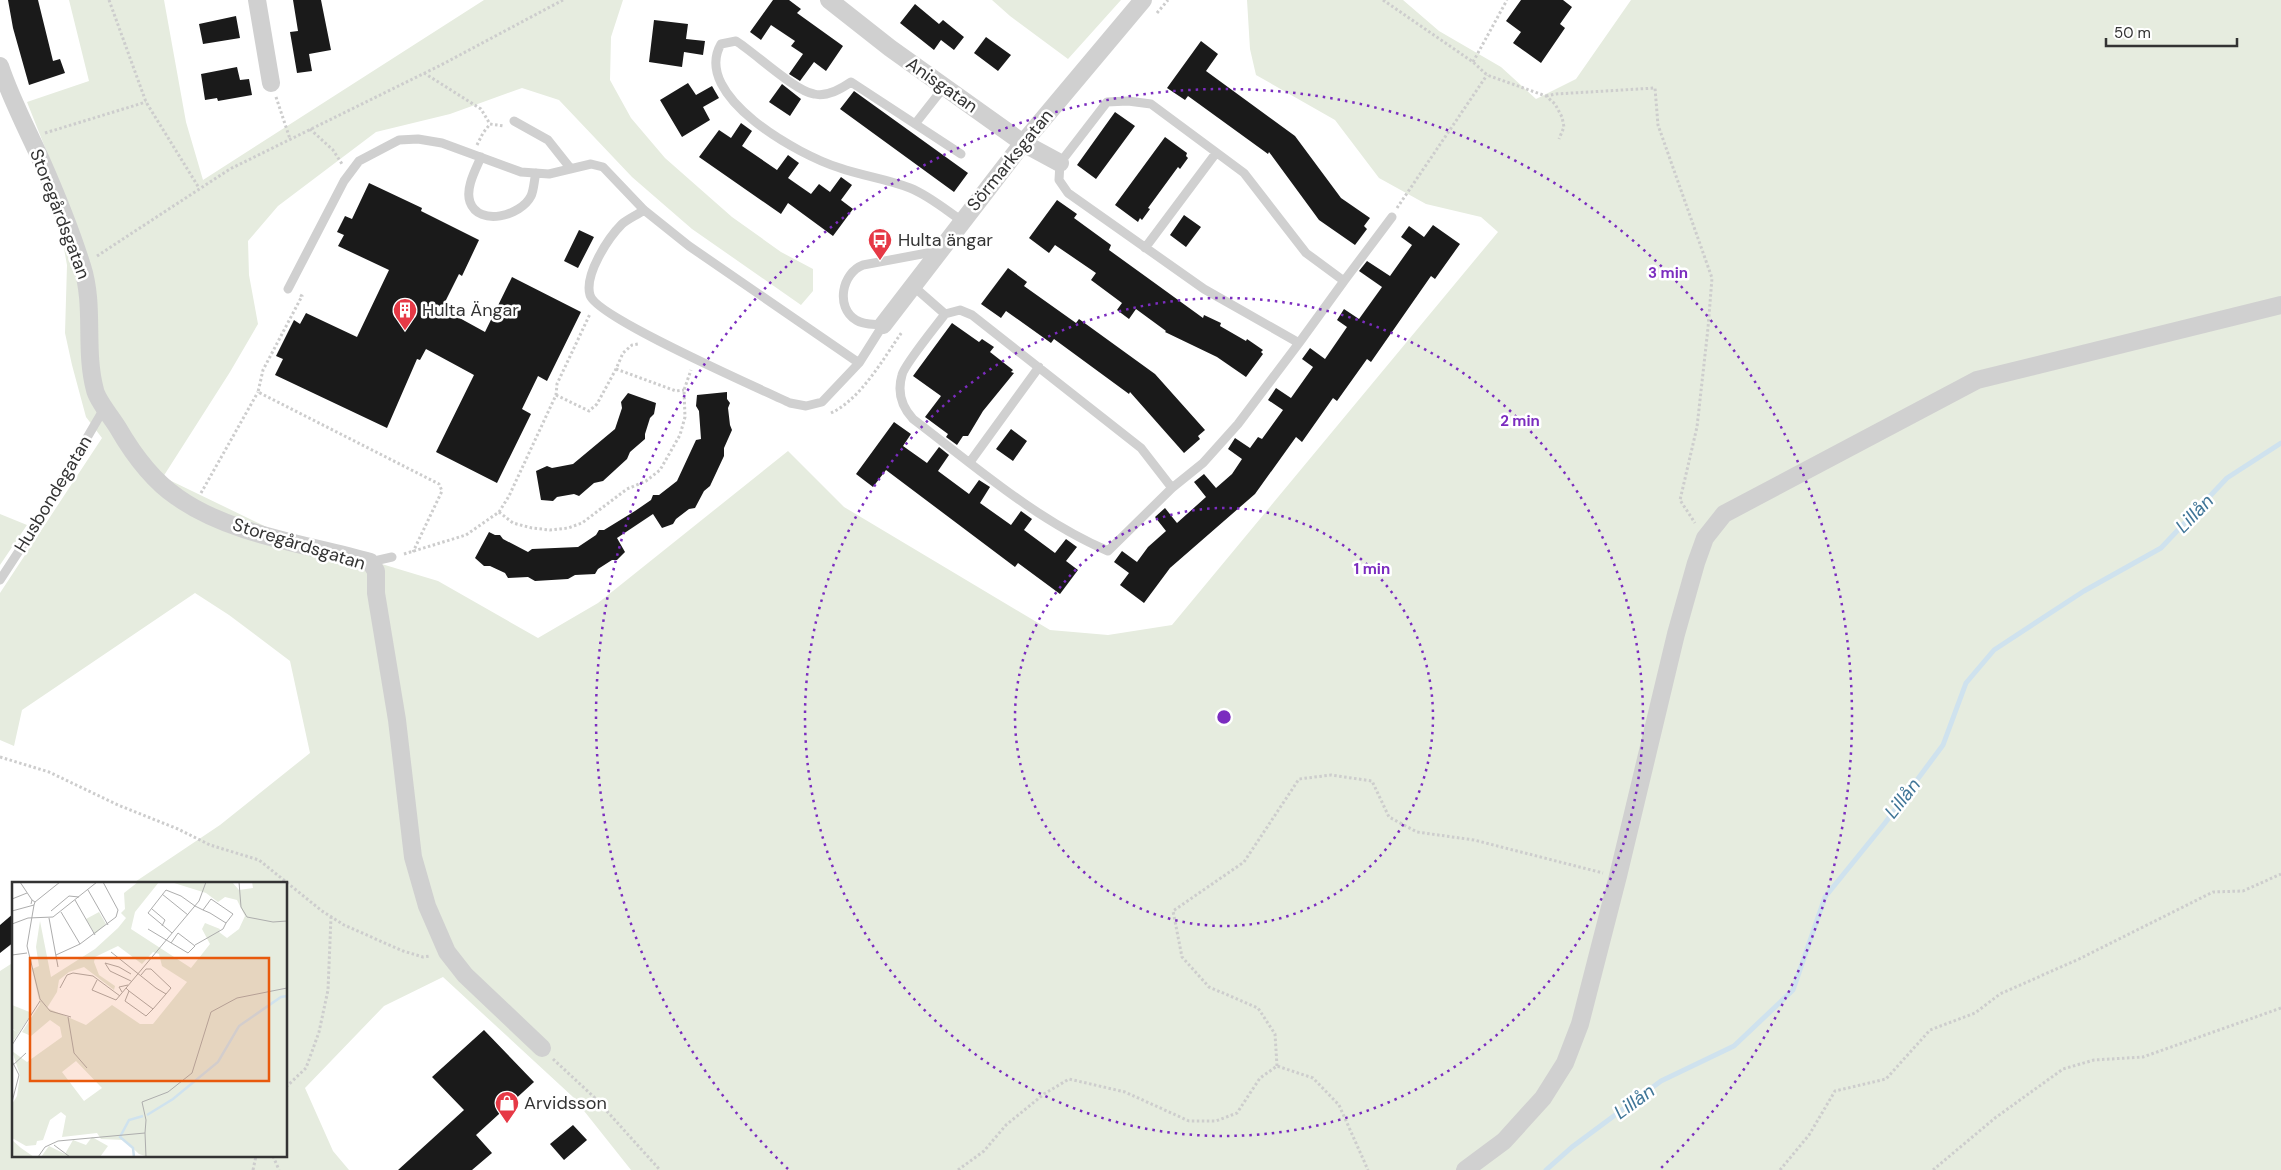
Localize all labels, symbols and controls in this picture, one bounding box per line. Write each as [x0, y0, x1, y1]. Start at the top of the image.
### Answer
scale bar [2106, 15, 2237, 47]
text: 50 m [2114, 23, 2151, 43]
street label: Anisgatan [901, 52, 983, 118]
street label: Sörmarksgatan [961, 104, 1059, 216]
street label: Storegårdsgatan [24, 145, 96, 283]
bus stop icon: Hulta ängar [867, 227, 893, 261]
place label: Hulta ängar [898, 228, 993, 252]
text: 3 min [1648, 263, 1688, 283]
building icon: Hulta Ängar [392, 297, 418, 331]
place label: Hulta Ängar [422, 298, 519, 322]
text: 2 min [1500, 411, 1540, 431]
street label: Husbondegatan [9, 431, 97, 557]
water label: Lillån [2170, 489, 2219, 538]
street label: Storegårdsgatan [230, 512, 368, 576]
text: 1 min [1354, 559, 1390, 579]
centre of rings [1215, 708, 1233, 726]
water label: Lillån [1879, 773, 1926, 824]
inset map [12, 882, 288, 1158]
water label: Lillån [1609, 1078, 1660, 1125]
shop icon: Arvidsson [494, 1090, 520, 1124]
place label: Arvidsson [524, 1091, 607, 1115]

